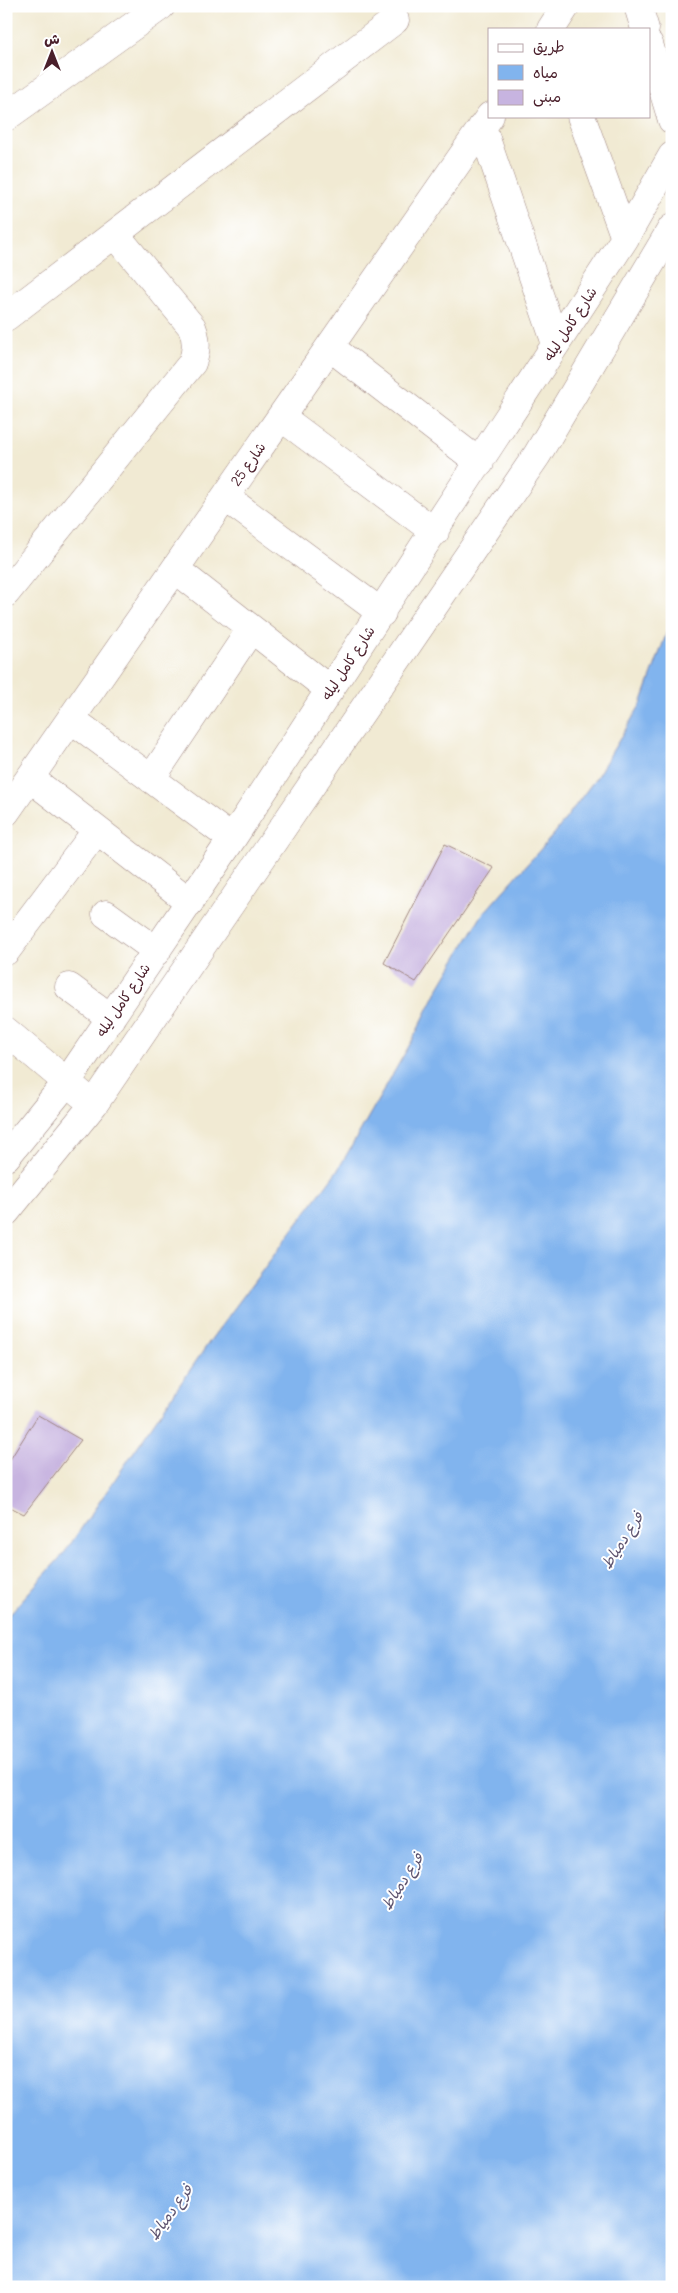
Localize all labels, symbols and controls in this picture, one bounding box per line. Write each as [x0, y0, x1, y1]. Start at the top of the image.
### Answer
north arrow [28, 28, 78, 78]
legend [488, 28, 650, 118]
text: ش [44, 30, 60, 48]
text: طريق [533, 37, 565, 56]
text: مياه [533, 63, 558, 82]
text: مبنى [533, 87, 561, 107]
street label: شارع كامل ليله [539, 283, 602, 365]
street label: شارع 25 [226, 439, 270, 490]
street label: شارع كامل ليله [317, 622, 380, 704]
street label: شارع كامل ليله [92, 960, 155, 1041]
water label: فرع دمياط [597, 1508, 649, 1573]
water label: فرع دمياط [377, 1849, 429, 1914]
water label: فرع دمياط [144, 2180, 198, 2244]

